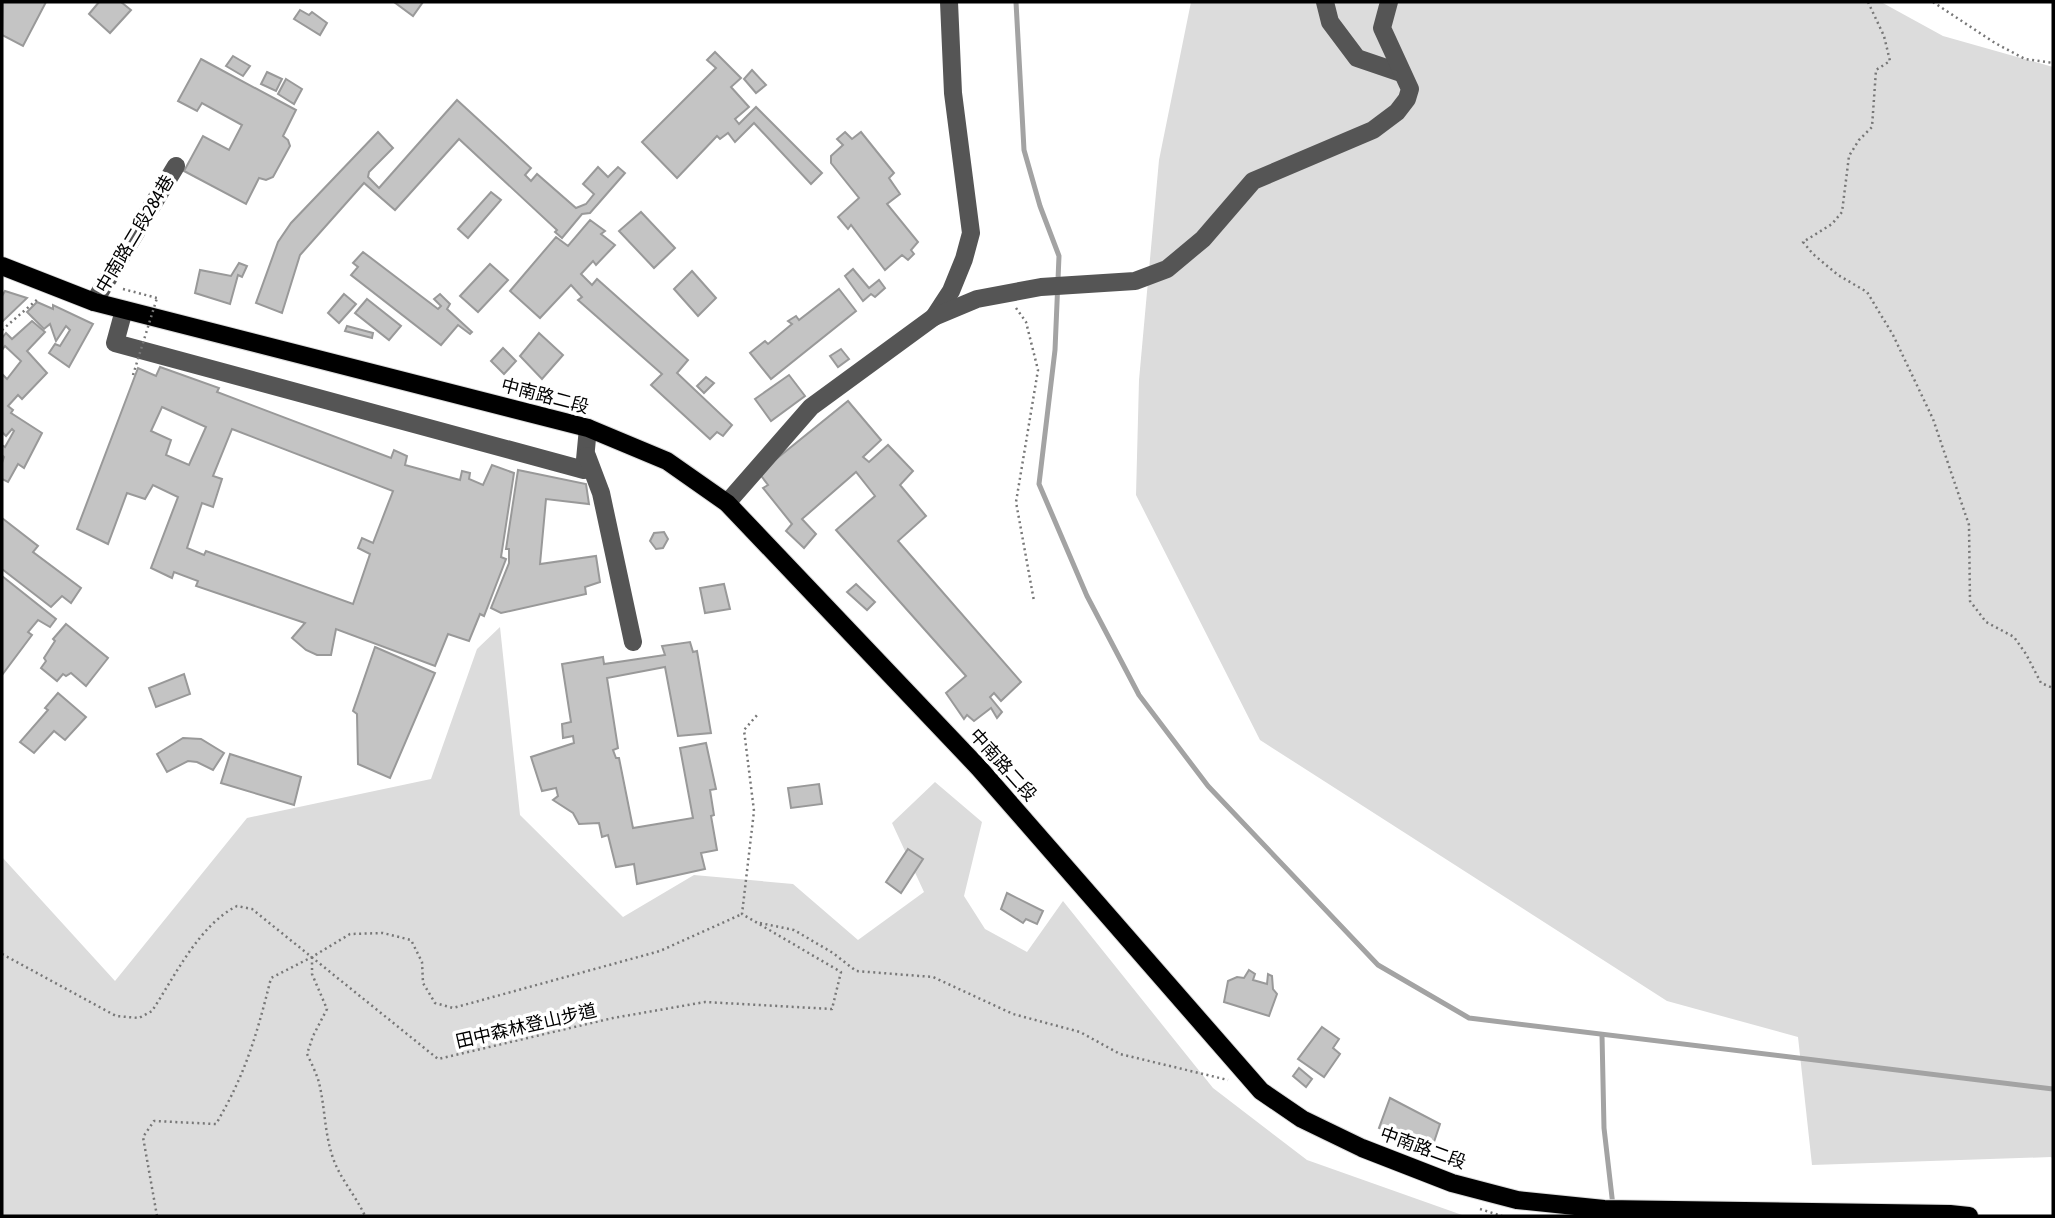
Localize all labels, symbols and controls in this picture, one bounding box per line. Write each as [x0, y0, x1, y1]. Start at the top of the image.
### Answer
street label: 中南路二段284巷 [91, 171, 178, 296]
street label: 中南路二段 [499, 374, 591, 417]
street label: 中南路二段 [965, 724, 1041, 805]
street label: 田中森林登山步道 [453, 999, 598, 1052]
street label: 中南路二段 [1377, 1122, 1469, 1173]

